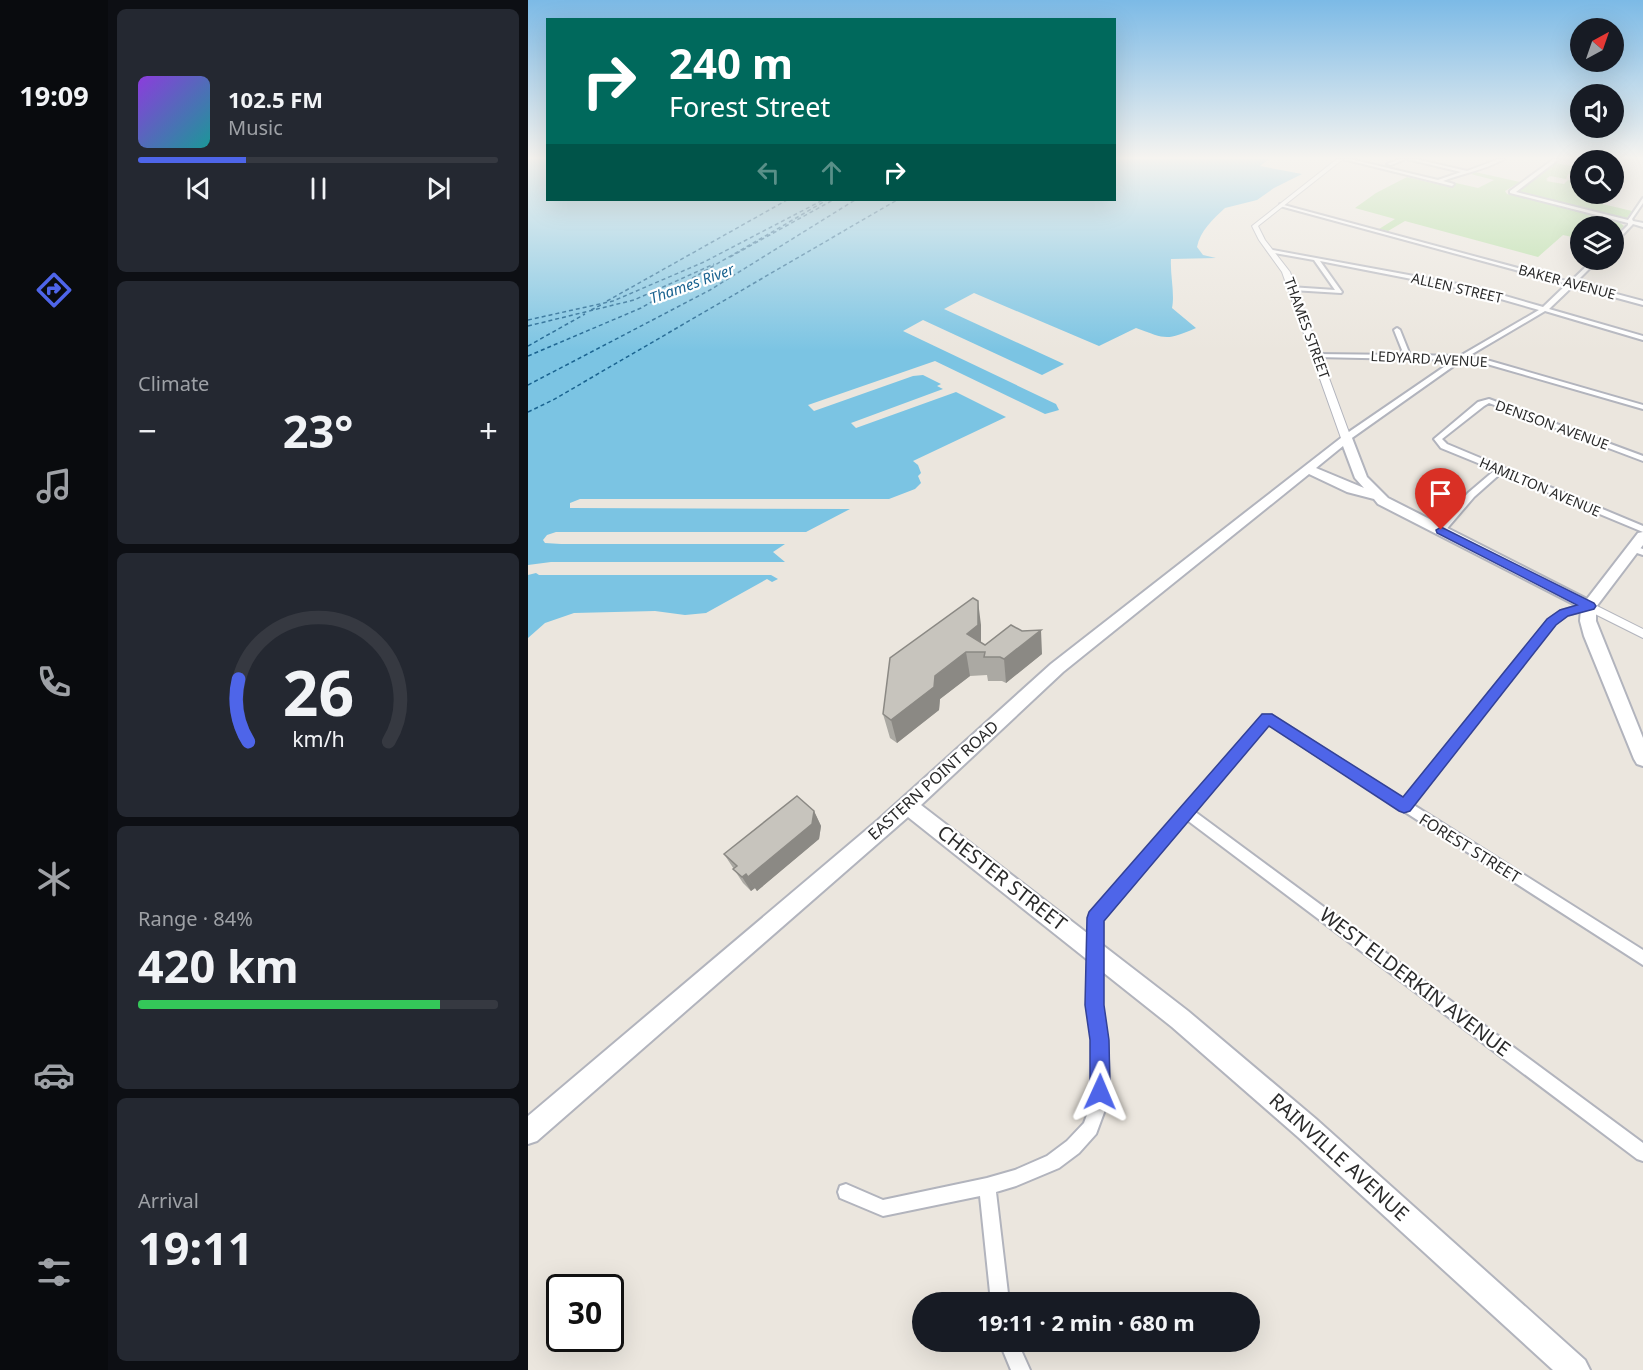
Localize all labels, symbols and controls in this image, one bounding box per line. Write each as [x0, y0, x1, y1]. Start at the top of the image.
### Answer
north arrow [1570, 18, 1624, 72]
map controls [1570, 18, 1624, 270]
text: 240 m [669, 34, 793, 91]
icon: right [570, 42, 648, 120]
text: 19:09 [19, 77, 89, 114]
text: 102.5 FM [228, 84, 323, 114]
button: sound [1570, 84, 1624, 138]
text: Forest Street [669, 88, 830, 125]
text: Music [228, 114, 283, 141]
button: search [1570, 150, 1624, 204]
icon: left [752, 156, 785, 189]
icon: ahead [815, 156, 848, 189]
icon: right [878, 156, 911, 189]
icon: previous [182, 172, 215, 205]
icon: pause [302, 172, 335, 205]
icon: next [422, 172, 455, 205]
button: layers [1570, 216, 1624, 270]
water label: Thames River [647, 258, 738, 308]
street label: BAKER AVENUE [1516, 259, 1618, 304]
street label: ALLEN STREET [1410, 268, 1505, 307]
icon: directions [33, 269, 75, 311]
street label: THAMES STREET [1280, 275, 1335, 381]
street label: LEDYARD AVENUE [1370, 346, 1488, 371]
text: Climate [138, 370, 209, 397]
street label: DENISON AVENUE [1493, 395, 1612, 454]
text: 23° [283, 400, 353, 461]
text: − [138, 408, 157, 453]
text: + [479, 408, 498, 453]
street label: HAMILTON AVENUE [1477, 452, 1604, 521]
icon: music [33, 465, 75, 507]
pin [1415, 468, 1466, 530]
icon: arrive [1424, 477, 1457, 510]
text: 26 [282, 649, 354, 734]
icon: phone [33, 661, 75, 703]
street label: EASTERN POINT ROAD [863, 715, 1003, 845]
text: km/h [292, 724, 344, 753]
street label: FOREST STREET [1415, 808, 1525, 888]
street label: CHESTER STREET [932, 819, 1073, 937]
icon: climate [33, 858, 75, 900]
street label: WEST ELDERKIN AVENUE [1314, 901, 1516, 1062]
text: Range · 84% [138, 905, 253, 932]
text: 420 km [138, 935, 299, 996]
icon: car [33, 1054, 75, 1096]
position arrow [1068, 1060, 1132, 1124]
street label: RAINVILLE AVENUE [1264, 1087, 1415, 1227]
text: Arrival [138, 1187, 199, 1214]
text: 19:11 [138, 1217, 254, 1278]
icon: filters [33, 1251, 75, 1293]
speed limit sign: 30 [546, 1274, 624, 1352]
text: 19:11 · 2 min · 680 m [977, 1307, 1195, 1337]

